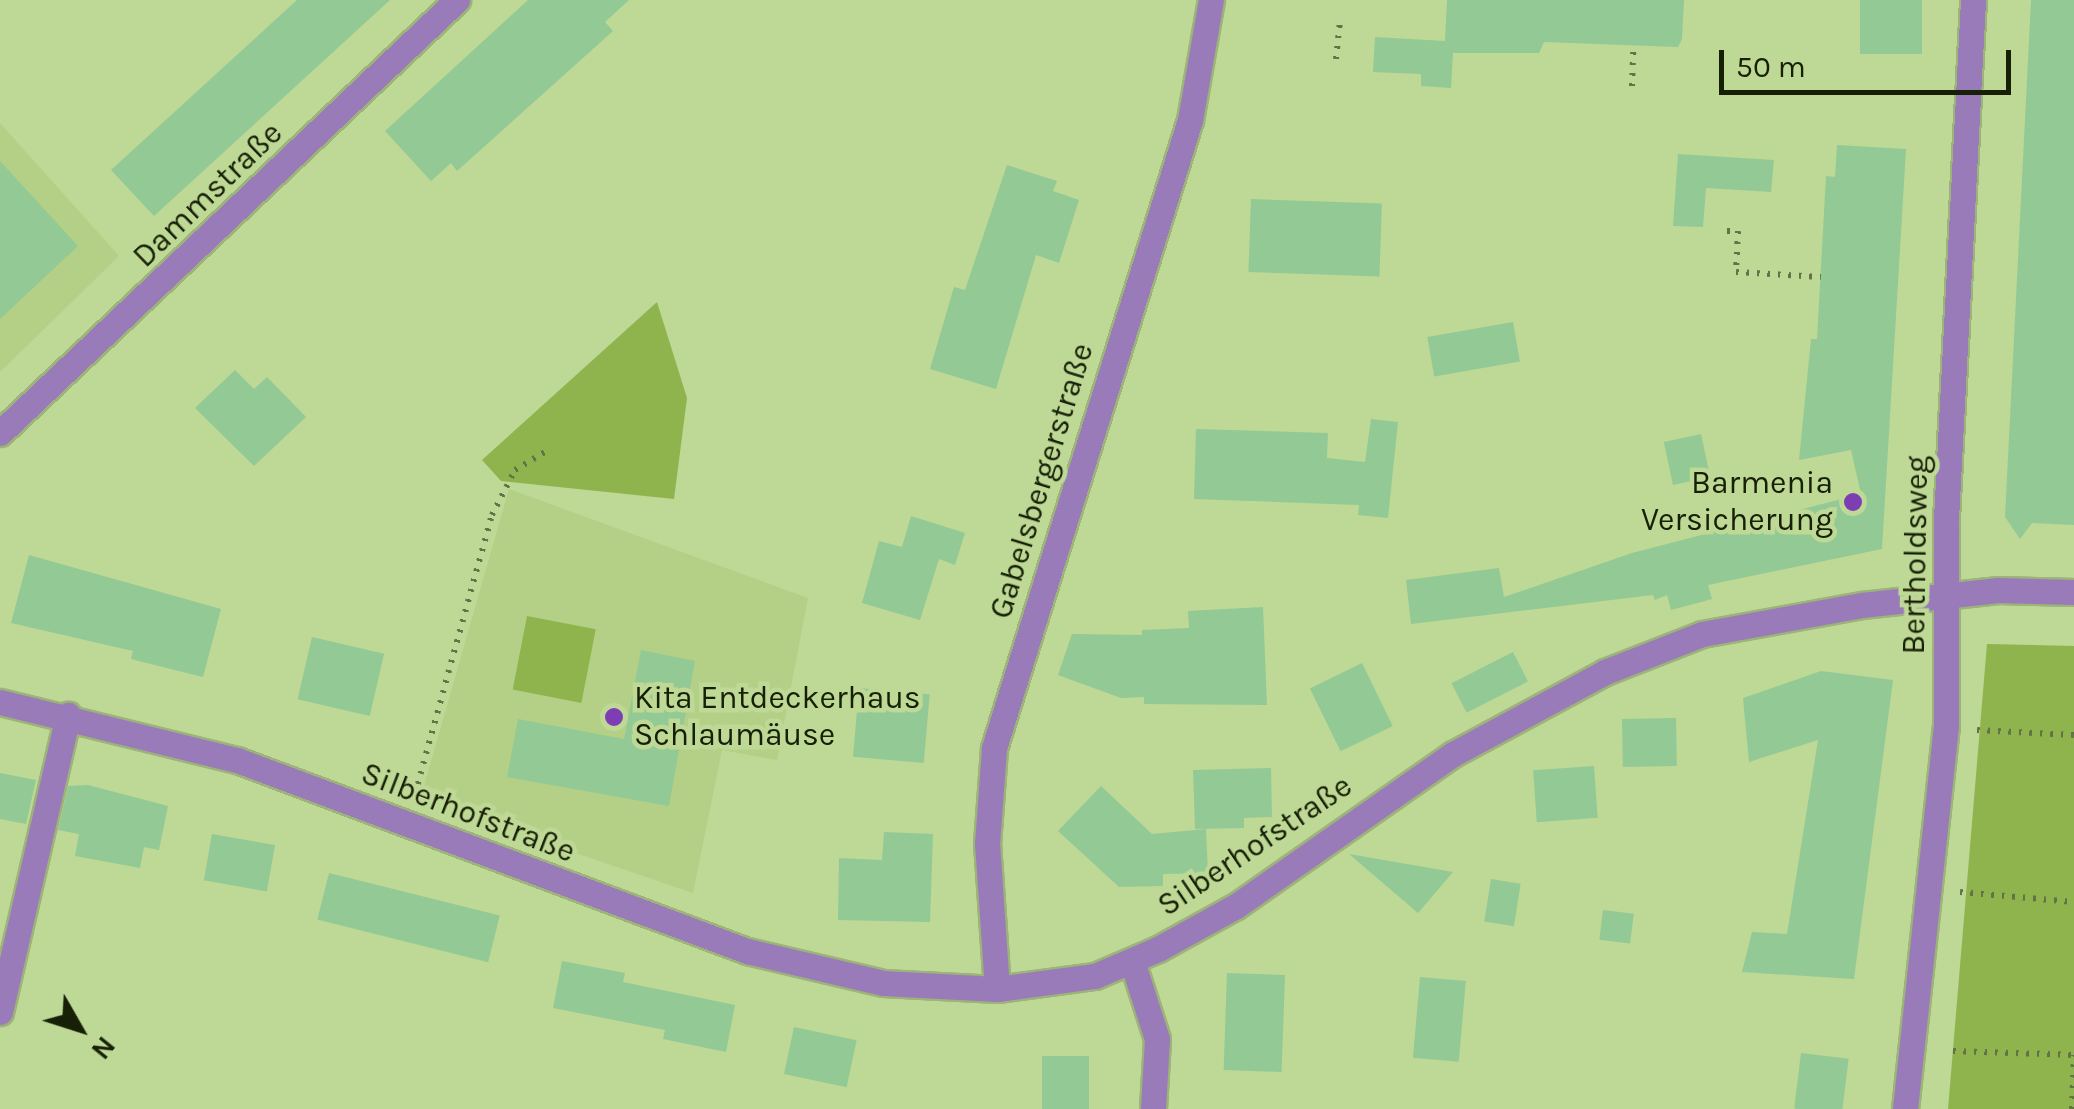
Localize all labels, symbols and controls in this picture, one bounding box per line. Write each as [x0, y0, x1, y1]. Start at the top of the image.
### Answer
scale bar [1724, 30, 2016, 92]
text: 50 m [1736, 49, 1806, 85]
street label: Dammstraße [125, 114, 291, 276]
street label: Gabelsbergerstraße [982, 339, 1102, 623]
street label: Bertholdsweg [1895, 455, 1937, 655]
place label: Barmenia Versicherung [1641, 465, 1833, 540]
marker: Barmenia Versicherung [1842, 491, 1864, 513]
place label: Kita Entdeckerhaus Schlaumäuse [634, 680, 921, 755]
marker: Kita Entdeckerhaus Schlaumäuse [603, 706, 625, 728]
street label: Silberhofstraße [356, 755, 580, 871]
street label: Silberhofstraße [1151, 767, 1359, 925]
north arrow [30, 979, 130, 1079]
text: N [85, 1030, 123, 1066]

